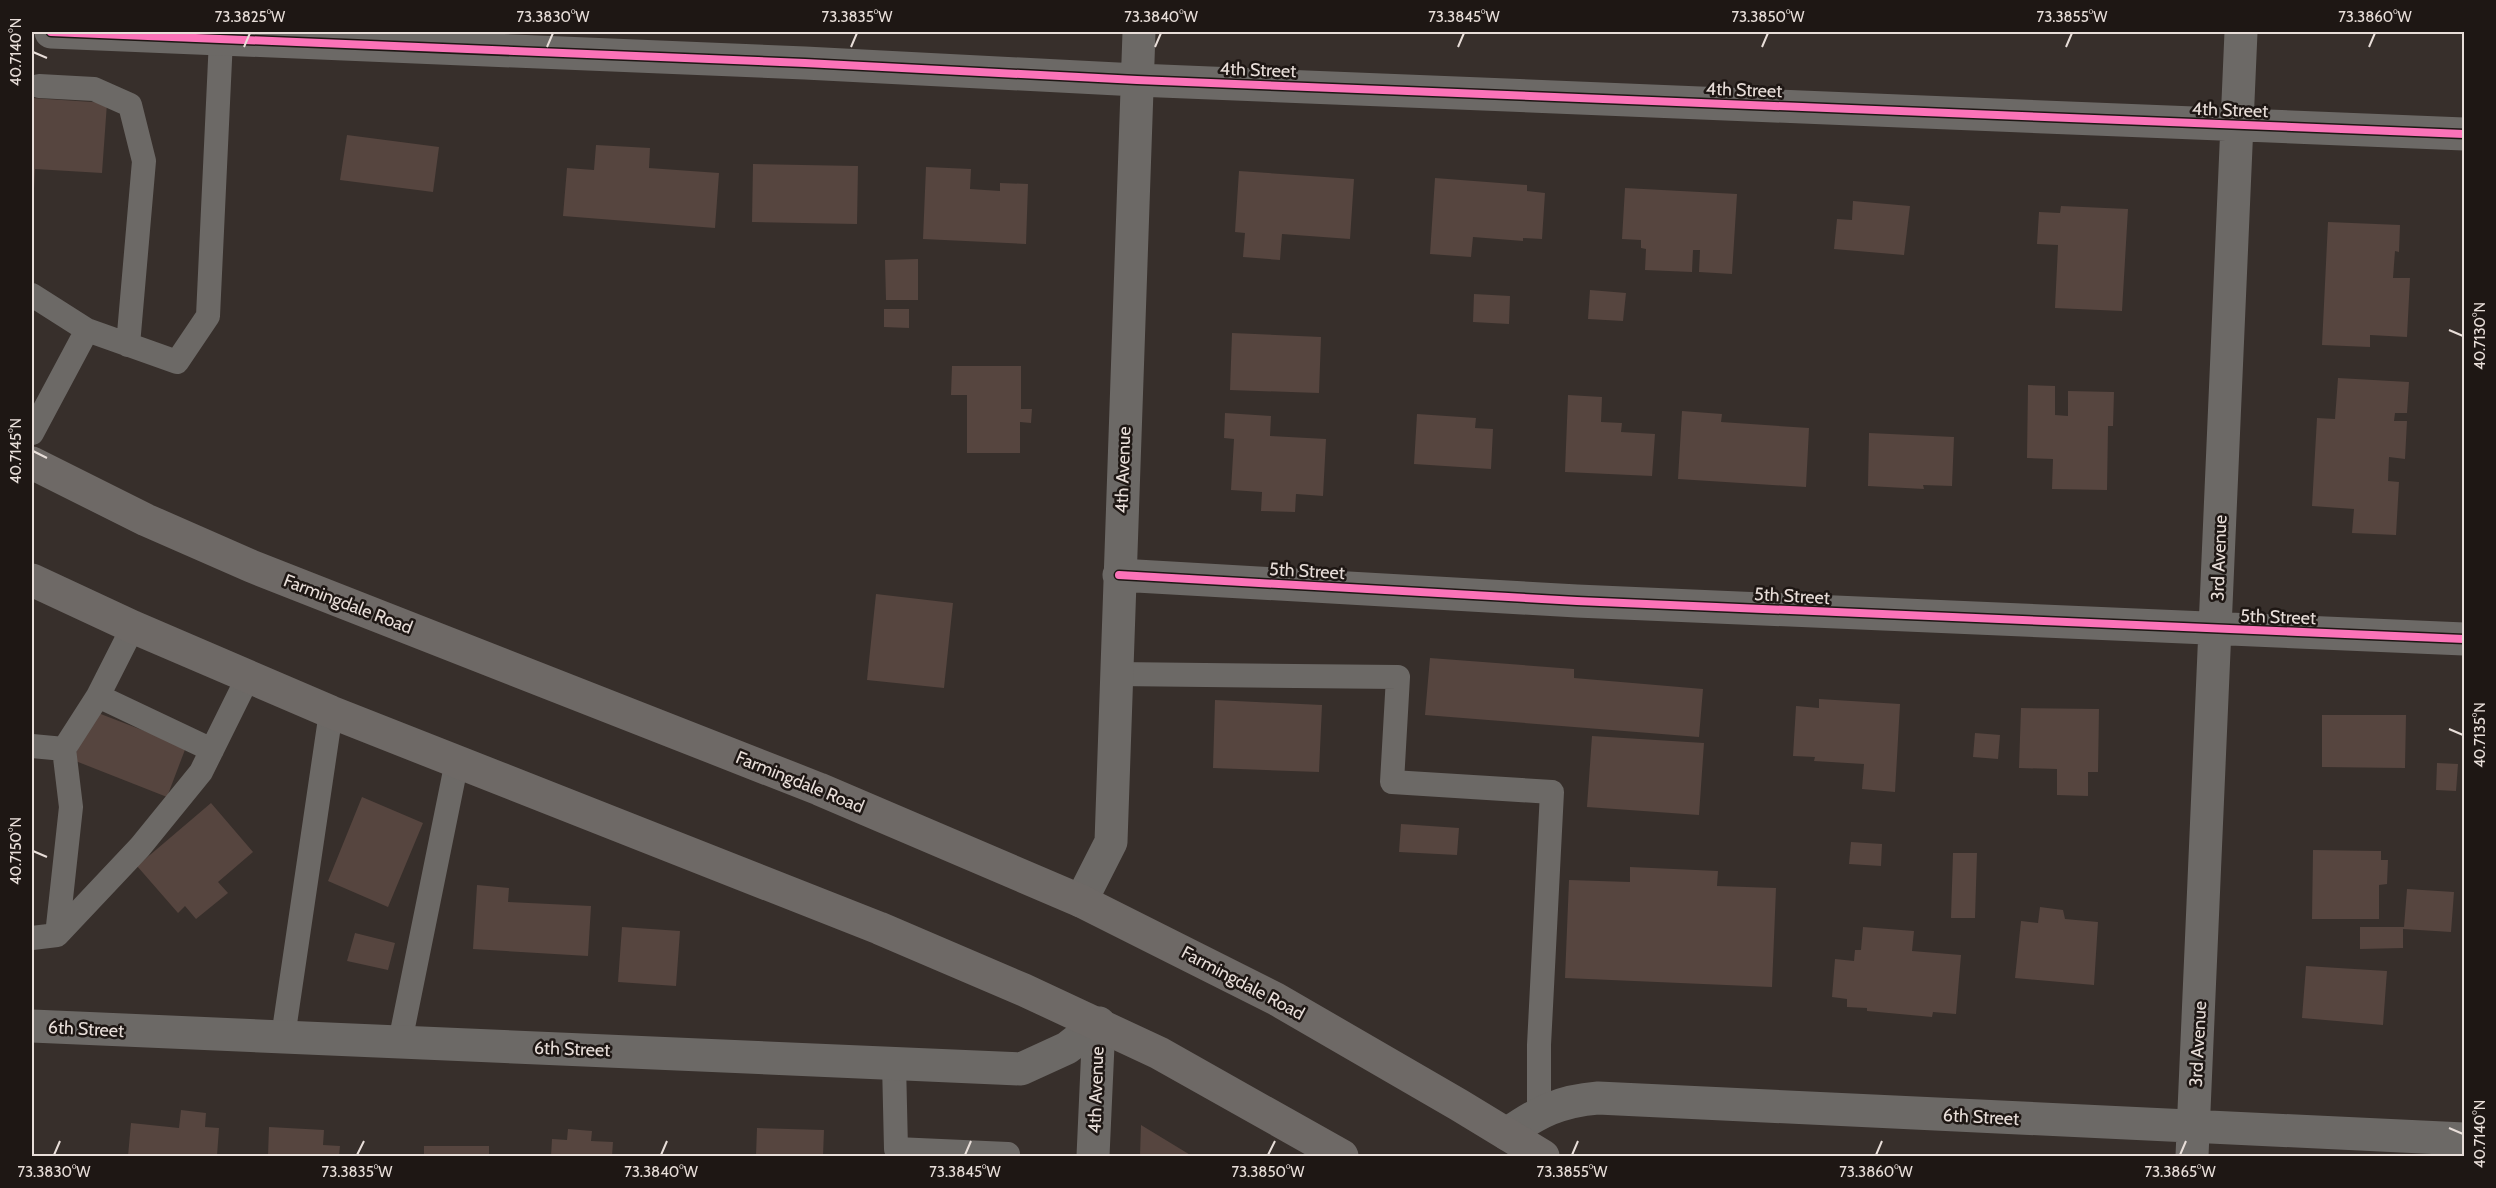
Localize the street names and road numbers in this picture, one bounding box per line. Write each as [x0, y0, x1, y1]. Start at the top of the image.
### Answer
street label: 4th Street [1219, 58, 1297, 82]
street label: 4th Street [1705, 78, 1783, 102]
street label: 4th Street [2191, 98, 2269, 122]
street label: 4th Avenue [1110, 426, 1136, 514]
street label: 3rd Avenue [2207, 514, 2231, 602]
street label: 5th Street [1269, 558, 1345, 584]
street label: Farmingdale Road [280, 569, 416, 639]
street label: 5th Street [1754, 583, 1830, 609]
street label: 5th Street [2240, 605, 2316, 629]
street label: Farmingdale Road [733, 746, 867, 818]
street label: Farmingdale Road [1178, 941, 1308, 1025]
street label: 3rd Avenue [2185, 1000, 2211, 1088]
street label: 6th Street [47, 1016, 125, 1042]
street label: 6th Street [533, 1037, 611, 1061]
street label: 4th Avenue [1083, 1046, 1109, 1134]
street label: 6th Street [1942, 1104, 2020, 1130]

